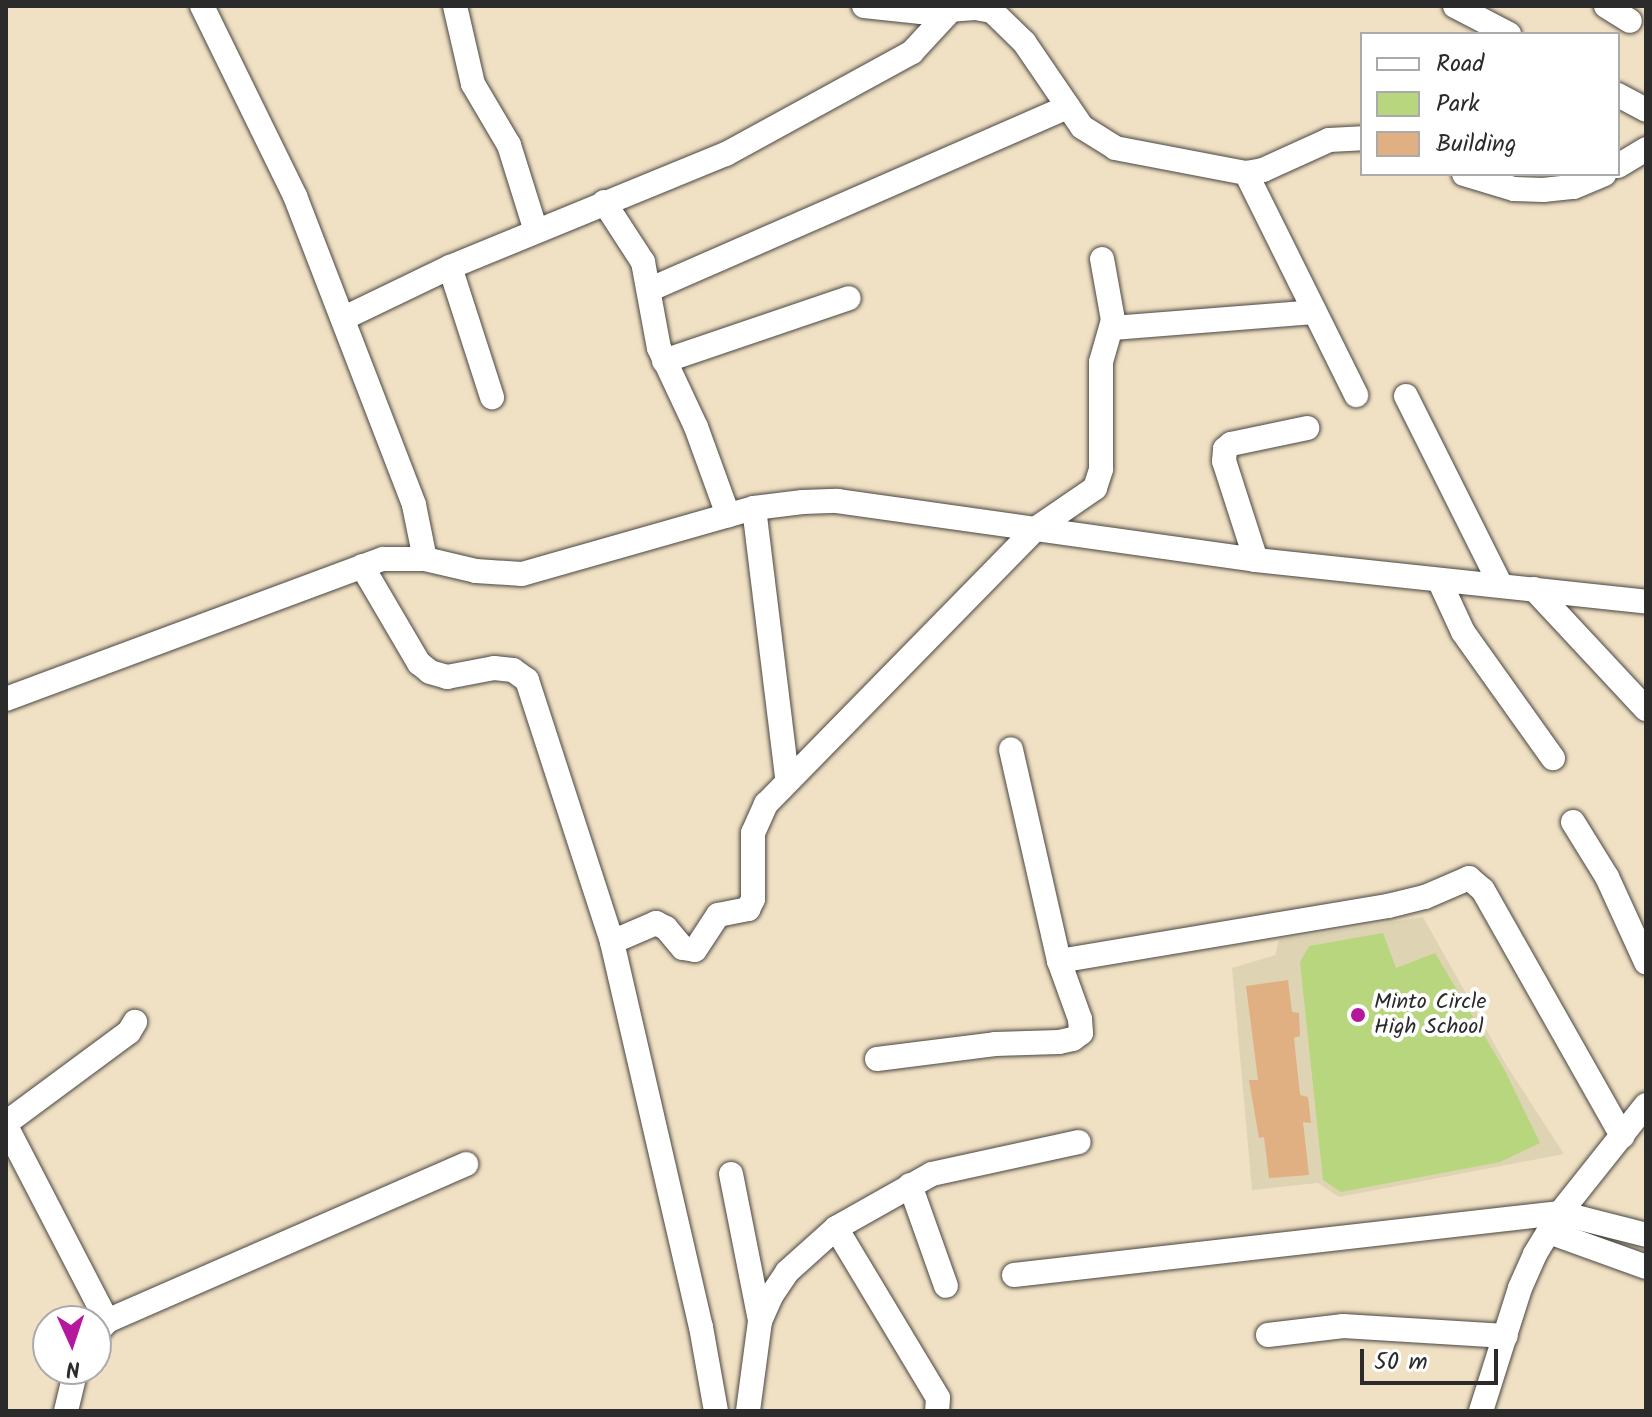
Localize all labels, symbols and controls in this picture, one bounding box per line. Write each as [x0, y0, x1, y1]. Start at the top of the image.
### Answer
legend [1360, 32, 1620, 176]
text: Road [1436, 45, 1484, 84]
text: Park [1436, 85, 1480, 124]
text: Building [1436, 125, 1516, 164]
place label: Minto Circle High School [1374, 989, 1486, 1040]
marker: Minto Circle High School [1349, 1006, 1367, 1024]
north arrow [32, 1305, 112, 1385]
scale bar [1364, 1333, 1502, 1383]
text: 50 m [1374, 1343, 1428, 1382]
text: N [65, 1350, 81, 1385]

